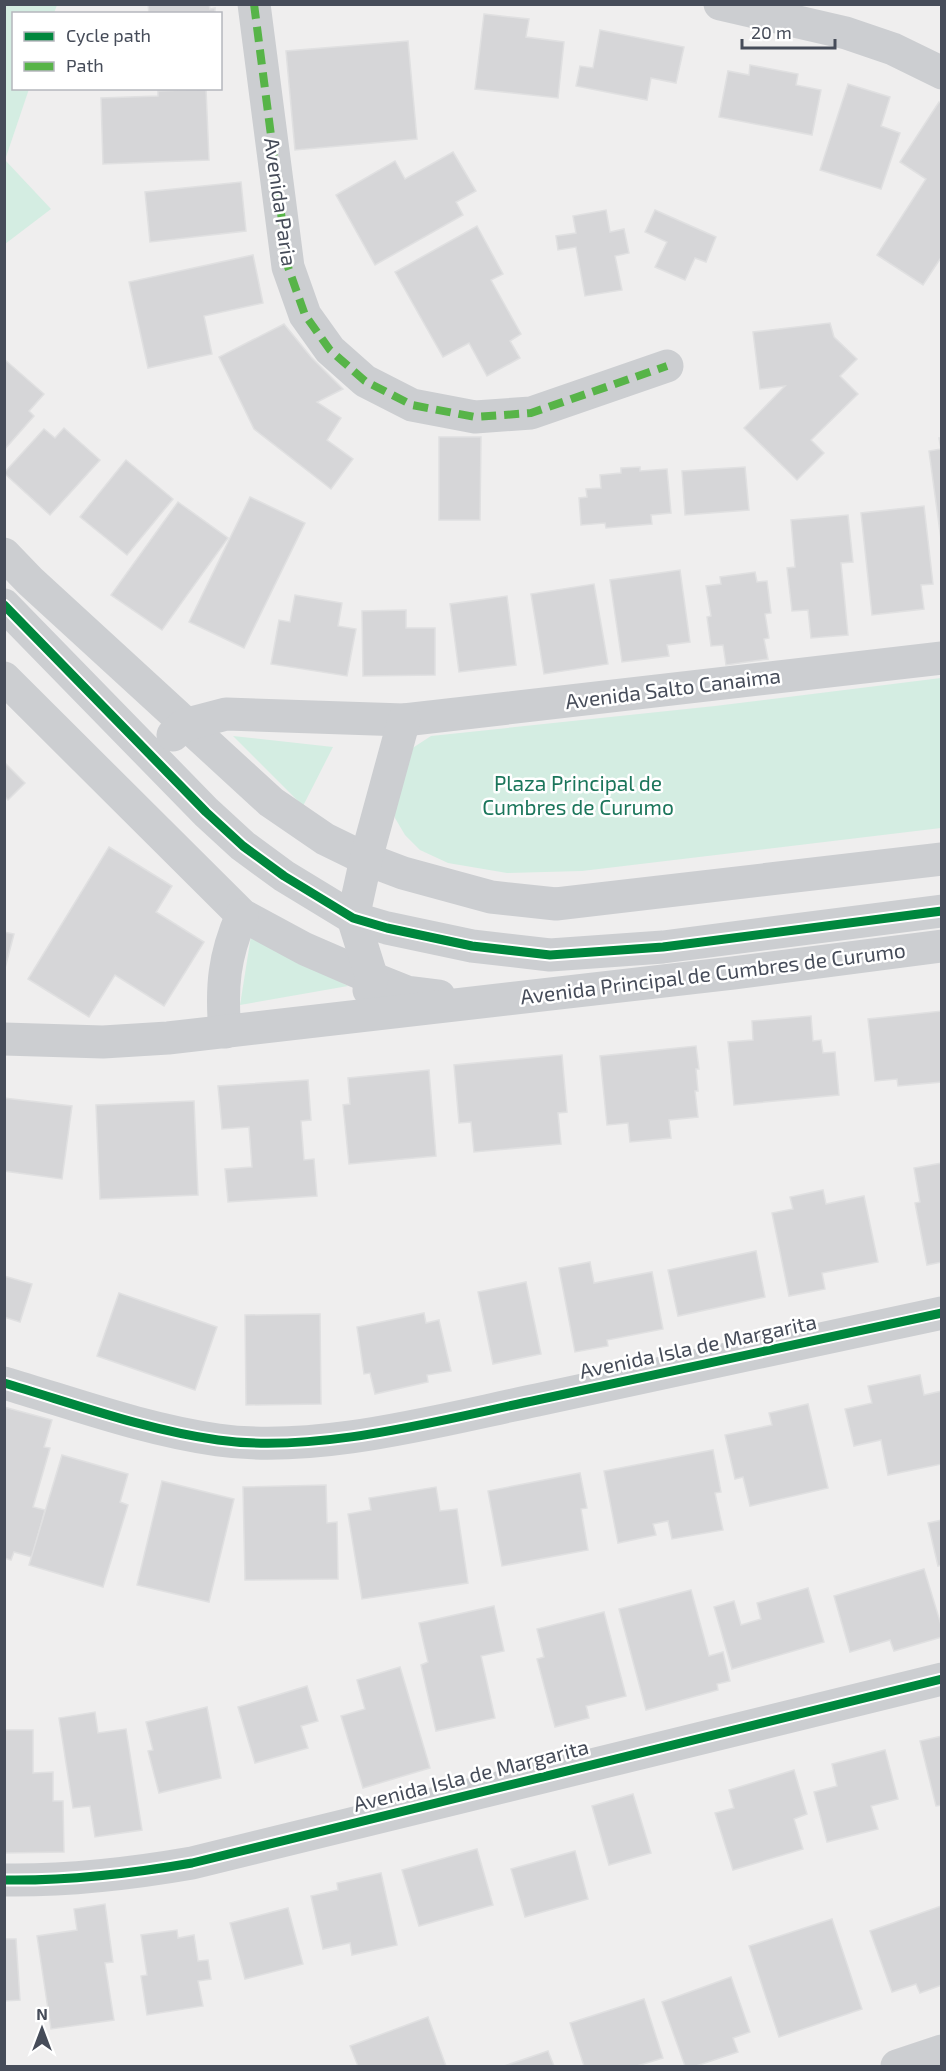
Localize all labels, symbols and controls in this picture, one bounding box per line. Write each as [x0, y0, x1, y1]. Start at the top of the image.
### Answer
legend [12, 12, 222, 90]
scale bar [742, 12, 835, 50]
text: 20 m [751, 21, 792, 43]
text: Cycle path [66, 24, 151, 46]
text: Path [66, 54, 104, 76]
street label: Avenida Paria [260, 136, 303, 268]
street label: Avenida Salto Canaima [564, 662, 782, 713]
park label: Plaza Principal de Cumbres de Curumo [482, 770, 674, 819]
street label: Avenida Principal de Cumbres de Curumo [519, 936, 907, 1009]
street label: Avenida Isla de Margarita [577, 1308, 819, 1383]
street label: Avenida Isla de Margarita [350, 1733, 591, 1816]
north arrow [12, 1999, 72, 2059]
text: N [36, 2004, 48, 2023]

